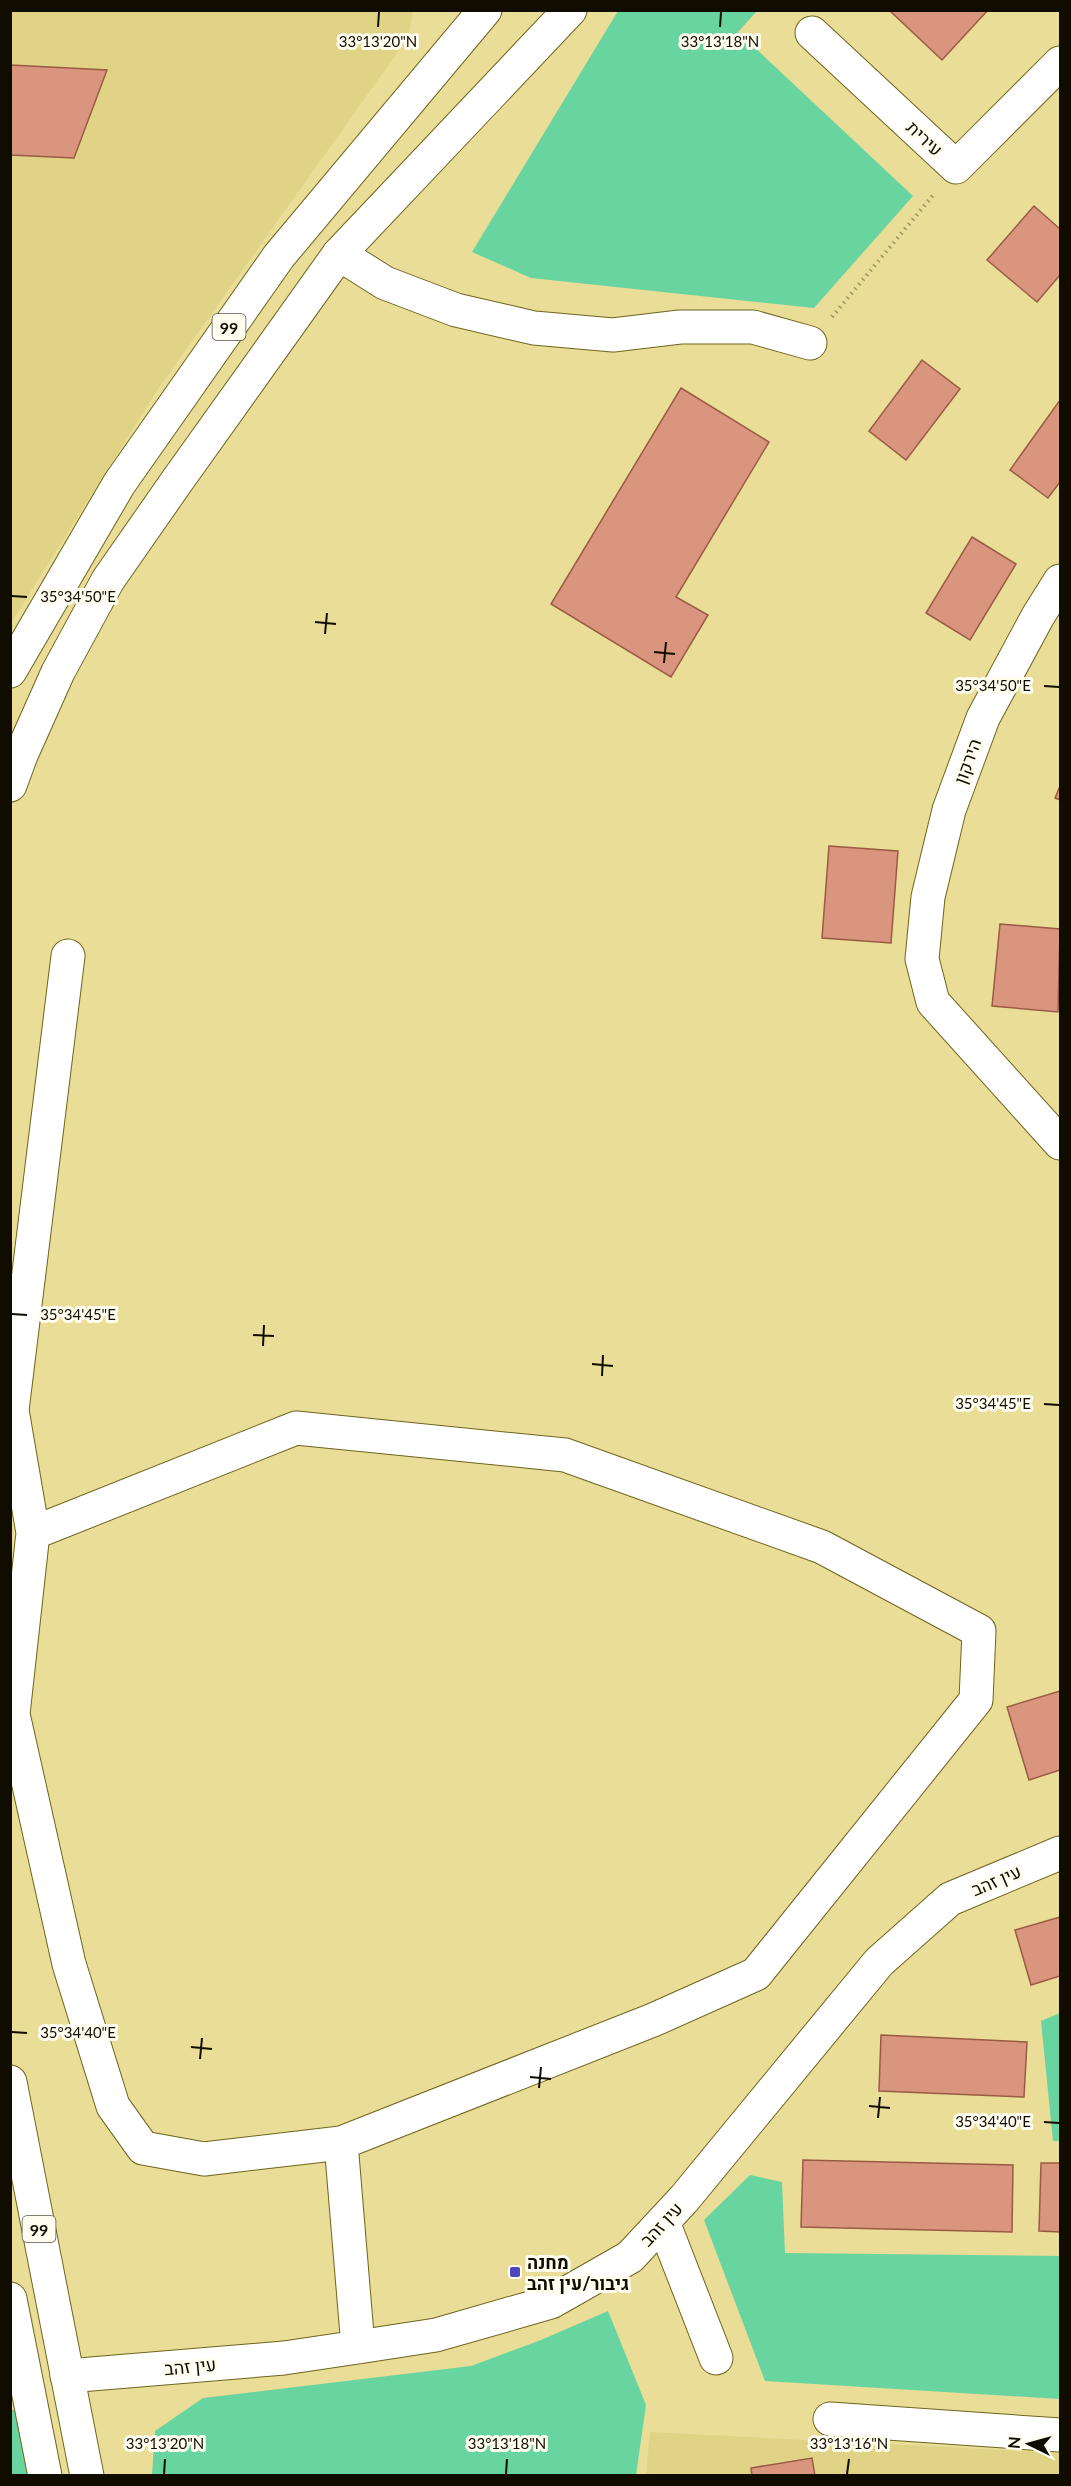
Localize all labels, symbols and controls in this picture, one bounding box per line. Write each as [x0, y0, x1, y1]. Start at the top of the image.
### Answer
text: 33°13'20"N [339, 32, 417, 50]
text: 33°13'18"N [681, 32, 759, 50]
street label: עירית [902, 116, 948, 160]
road number: 99 [212, 314, 246, 340]
text: 35°34'50"E [40, 587, 116, 605]
text: 35°34'50"E [955, 676, 1031, 694]
street label: הירקון [949, 735, 985, 787]
text: 35°34'45"E [40, 1305, 116, 1323]
text: 35°34'45"E [955, 1394, 1031, 1412]
street label: עין זהב [968, 1860, 1024, 1900]
text: 35°34'40"E [40, 2023, 116, 2041]
text: 35°34'40"E [955, 2112, 1031, 2130]
street label: עין זהב [635, 2197, 687, 2251]
road number: 99 [22, 2216, 56, 2242]
place label: מחנה גיבור/עין זהב [527, 2251, 629, 2294]
marker: מחנה גיבור/עין זהב [508, 2265, 522, 2279]
street label: עין זהב [163, 2353, 217, 2379]
north arrow [999, 2414, 1059, 2474]
text: 33°13'20"N [126, 2434, 204, 2452]
text: 33°13'18"N [468, 2434, 546, 2452]
text: 33°13'16"N [810, 2434, 888, 2452]
text: N [1004, 2436, 1024, 2450]

